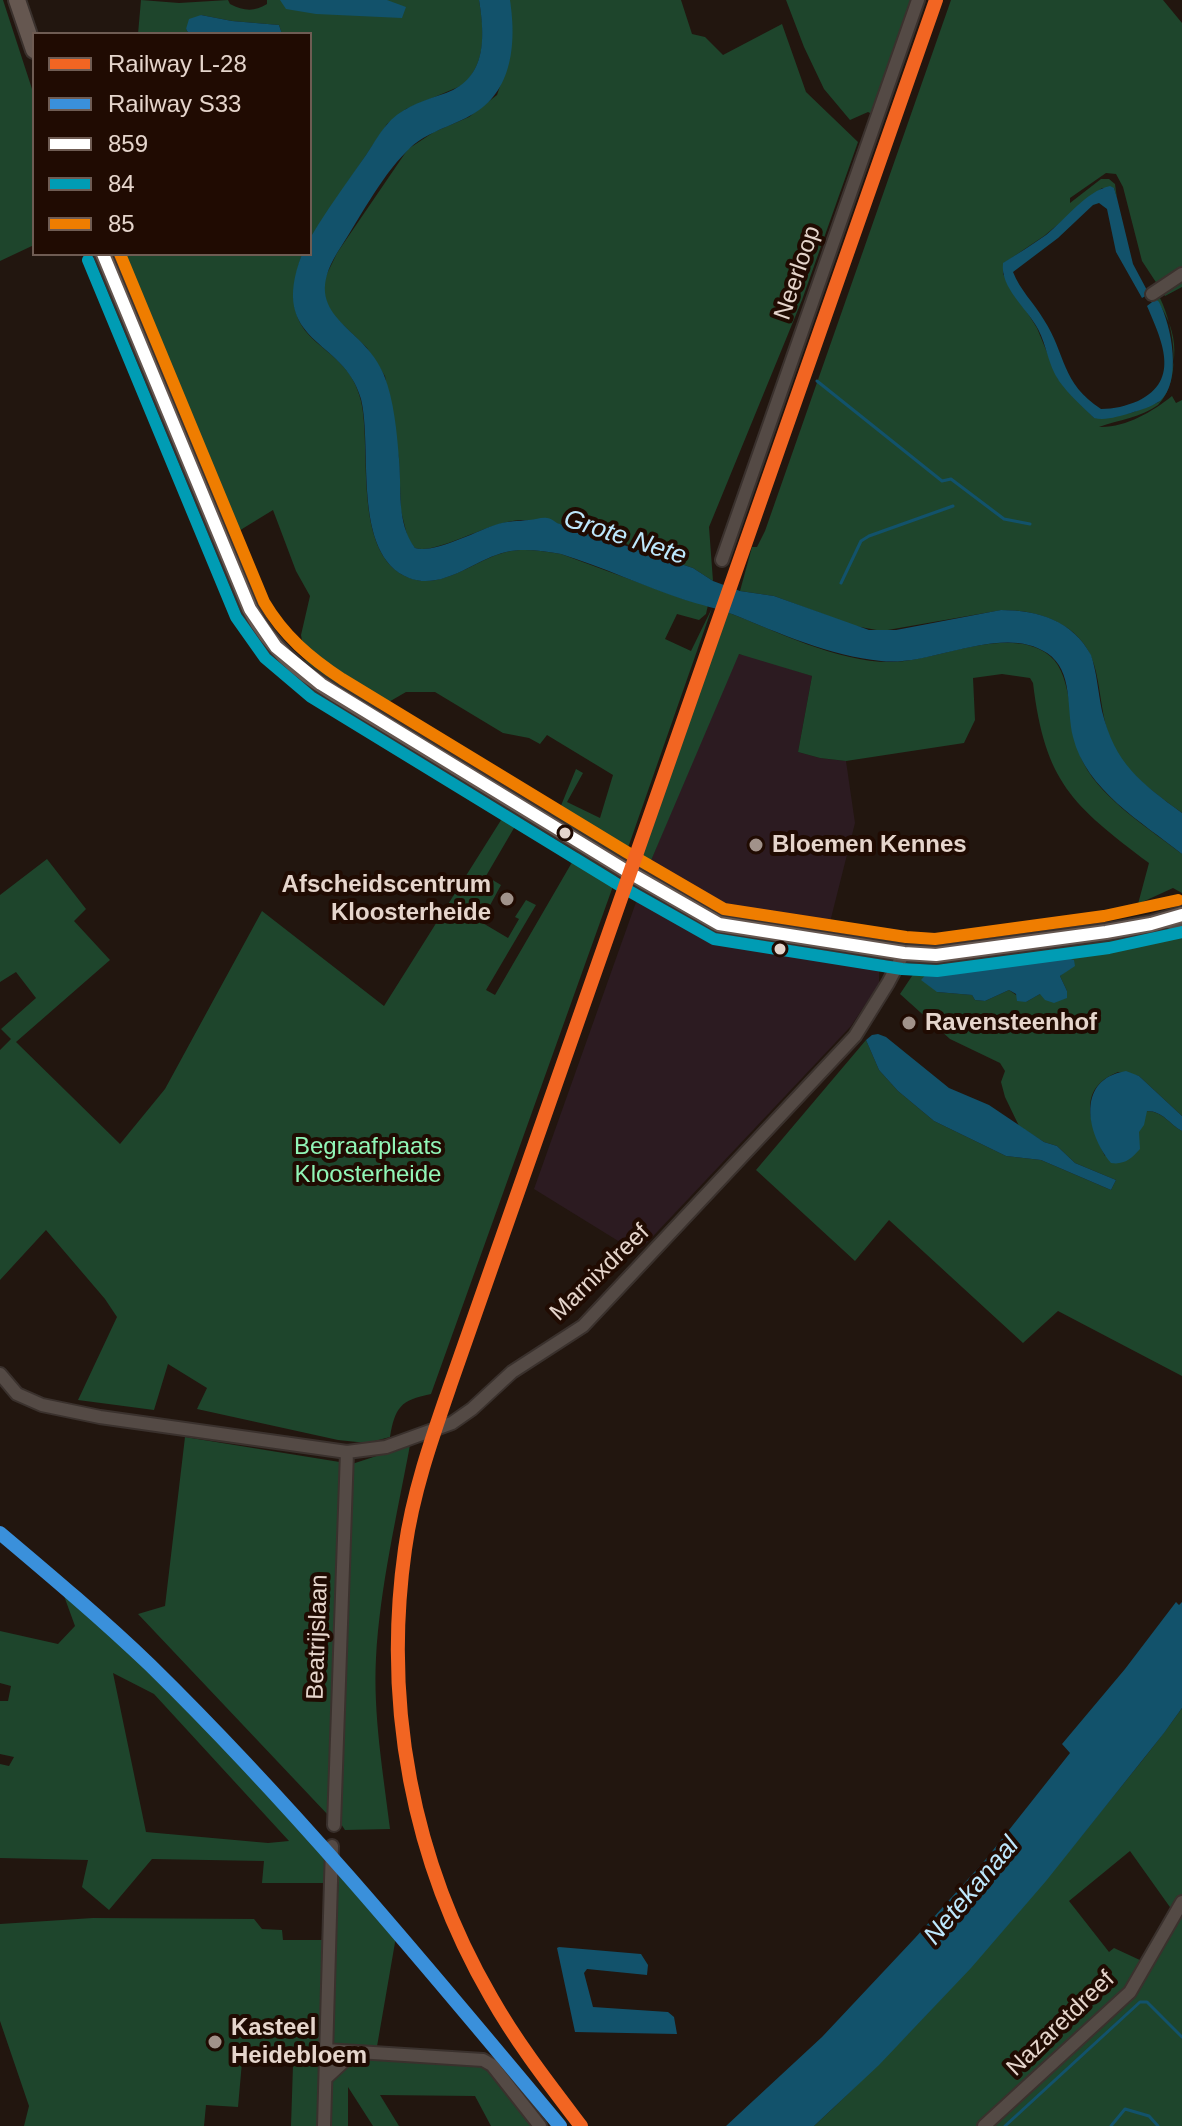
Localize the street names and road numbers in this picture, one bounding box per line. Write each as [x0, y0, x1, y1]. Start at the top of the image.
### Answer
street label: Neerloop [769, 222, 827, 324]
street label: Marnixdreef [544, 1219, 656, 1327]
street label: Beatrijslaan [301, 1574, 335, 1700]
street label: Nazaretdreef [1001, 1965, 1121, 2083]

